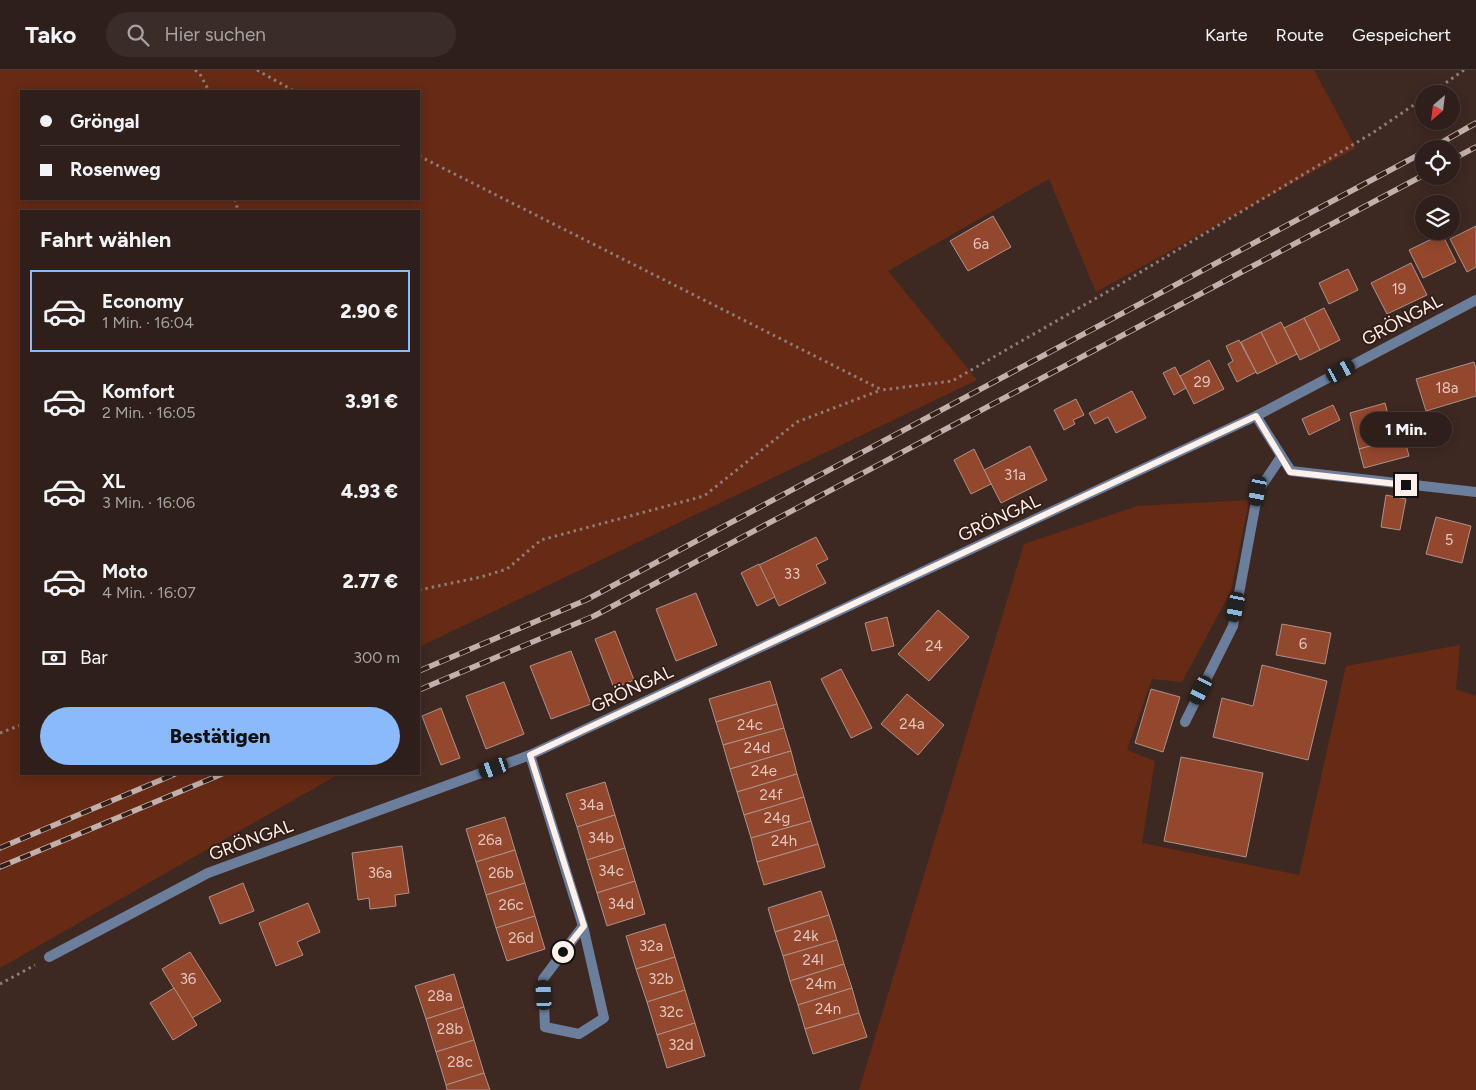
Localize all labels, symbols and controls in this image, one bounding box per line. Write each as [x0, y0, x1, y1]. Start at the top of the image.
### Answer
search box [106, 12, 456, 57]
text: Tako [25, 20, 76, 49]
icon: search [124, 21, 152, 49]
text: Hier suchen [164, 23, 266, 46]
text: Karte [1205, 24, 1248, 46]
text: Route [1276, 24, 1324, 46]
text: Gespeichert [1352, 24, 1451, 46]
north arrow [1415, 85, 1460, 130]
map controls [1415, 85, 1460, 240]
text: Gröngal [70, 110, 139, 133]
button: locate [1415, 140, 1460, 185]
text: Rosenweg [70, 158, 161, 181]
button: layers [1415, 195, 1460, 240]
text: Fahrt wählen [40, 226, 171, 253]
house number: 6a [973, 235, 989, 253]
house number: 19 [1392, 280, 1406, 298]
icon: car [42, 289, 87, 334]
street label: GRÖNGAL [1358, 289, 1447, 350]
text: Economy [102, 290, 184, 313]
text: 2.90 € [340, 300, 398, 323]
text: 1 Min. · 16:04 [102, 313, 194, 332]
car [1324, 357, 1357, 385]
house number: 29 [1194, 373, 1210, 391]
icon: car [42, 379, 87, 424]
house number: 18a [1435, 379, 1459, 397]
text: Komfort [102, 380, 175, 403]
text: 3.91 € [345, 390, 398, 413]
text: 2 Min. · 16:05 [102, 403, 196, 422]
callout: 1 Min. [1360, 412, 1452, 448]
text: 1 Min. [1385, 420, 1427, 439]
house number: 31a [1004, 466, 1026, 484]
icon: car [42, 469, 87, 514]
text: XL [102, 470, 125, 493]
route end [1395, 474, 1417, 496]
car [1247, 475, 1268, 507]
text: 4.93 € [341, 480, 398, 503]
street label: GRÖNGAL [954, 489, 1044, 547]
text: 3 Min. · 16:06 [102, 493, 195, 512]
house number: 5 [1445, 531, 1453, 549]
icon: car [42, 559, 87, 604]
text: Moto [102, 560, 148, 583]
house number: 33 [784, 565, 800, 583]
text: 2.77 € [342, 570, 398, 593]
text: 4 Min. · 16:07 [102, 583, 196, 602]
car [1225, 591, 1246, 623]
house number: 6 [1299, 635, 1308, 653]
house number: 24 [925, 637, 943, 655]
icon: cash [40, 644, 68, 672]
text: Bar [80, 646, 108, 669]
text: 300 m [353, 648, 400, 667]
street label: GRÖNGAL [587, 660, 677, 718]
car [1187, 673, 1214, 707]
button: Bestätigen [40, 707, 400, 765]
house number: 24a [899, 715, 925, 733]
house number: 24c [737, 716, 763, 734]
house number: 24d [744, 739, 770, 757]
car [477, 756, 510, 780]
house number: 24e [751, 762, 777, 780]
house number: 24f [759, 786, 783, 804]
house number: 34a [578, 796, 604, 814]
house number: 24g [764, 809, 790, 827]
street label: GRÖNGAL [206, 814, 297, 865]
house number: 34b [588, 829, 614, 847]
house number: 26a [478, 831, 502, 849]
house number: 24h [771, 832, 797, 850]
house number: 34c [598, 862, 624, 880]
house number: 36a [368, 864, 392, 882]
house number: 26b [488, 864, 514, 882]
house number: 34d [608, 895, 634, 913]
house number: 26c [499, 896, 524, 914]
house number: 24k [794, 927, 819, 945]
house number: 26d [508, 929, 534, 947]
house number: 32a [639, 937, 663, 955]
route start [552, 941, 574, 963]
house number: 24l [802, 951, 824, 969]
house number: 36 [180, 970, 197, 988]
house number: 32b [648, 970, 674, 988]
house number: 24m [806, 975, 836, 993]
car [535, 980, 552, 1010]
house number: 28a [427, 987, 453, 1005]
house number: 24n [815, 1000, 841, 1018]
house number: 32c [659, 1003, 683, 1021]
house number: 28b [437, 1020, 463, 1038]
house number: 32d [668, 1036, 694, 1054]
house number: 28c [447, 1053, 473, 1071]

